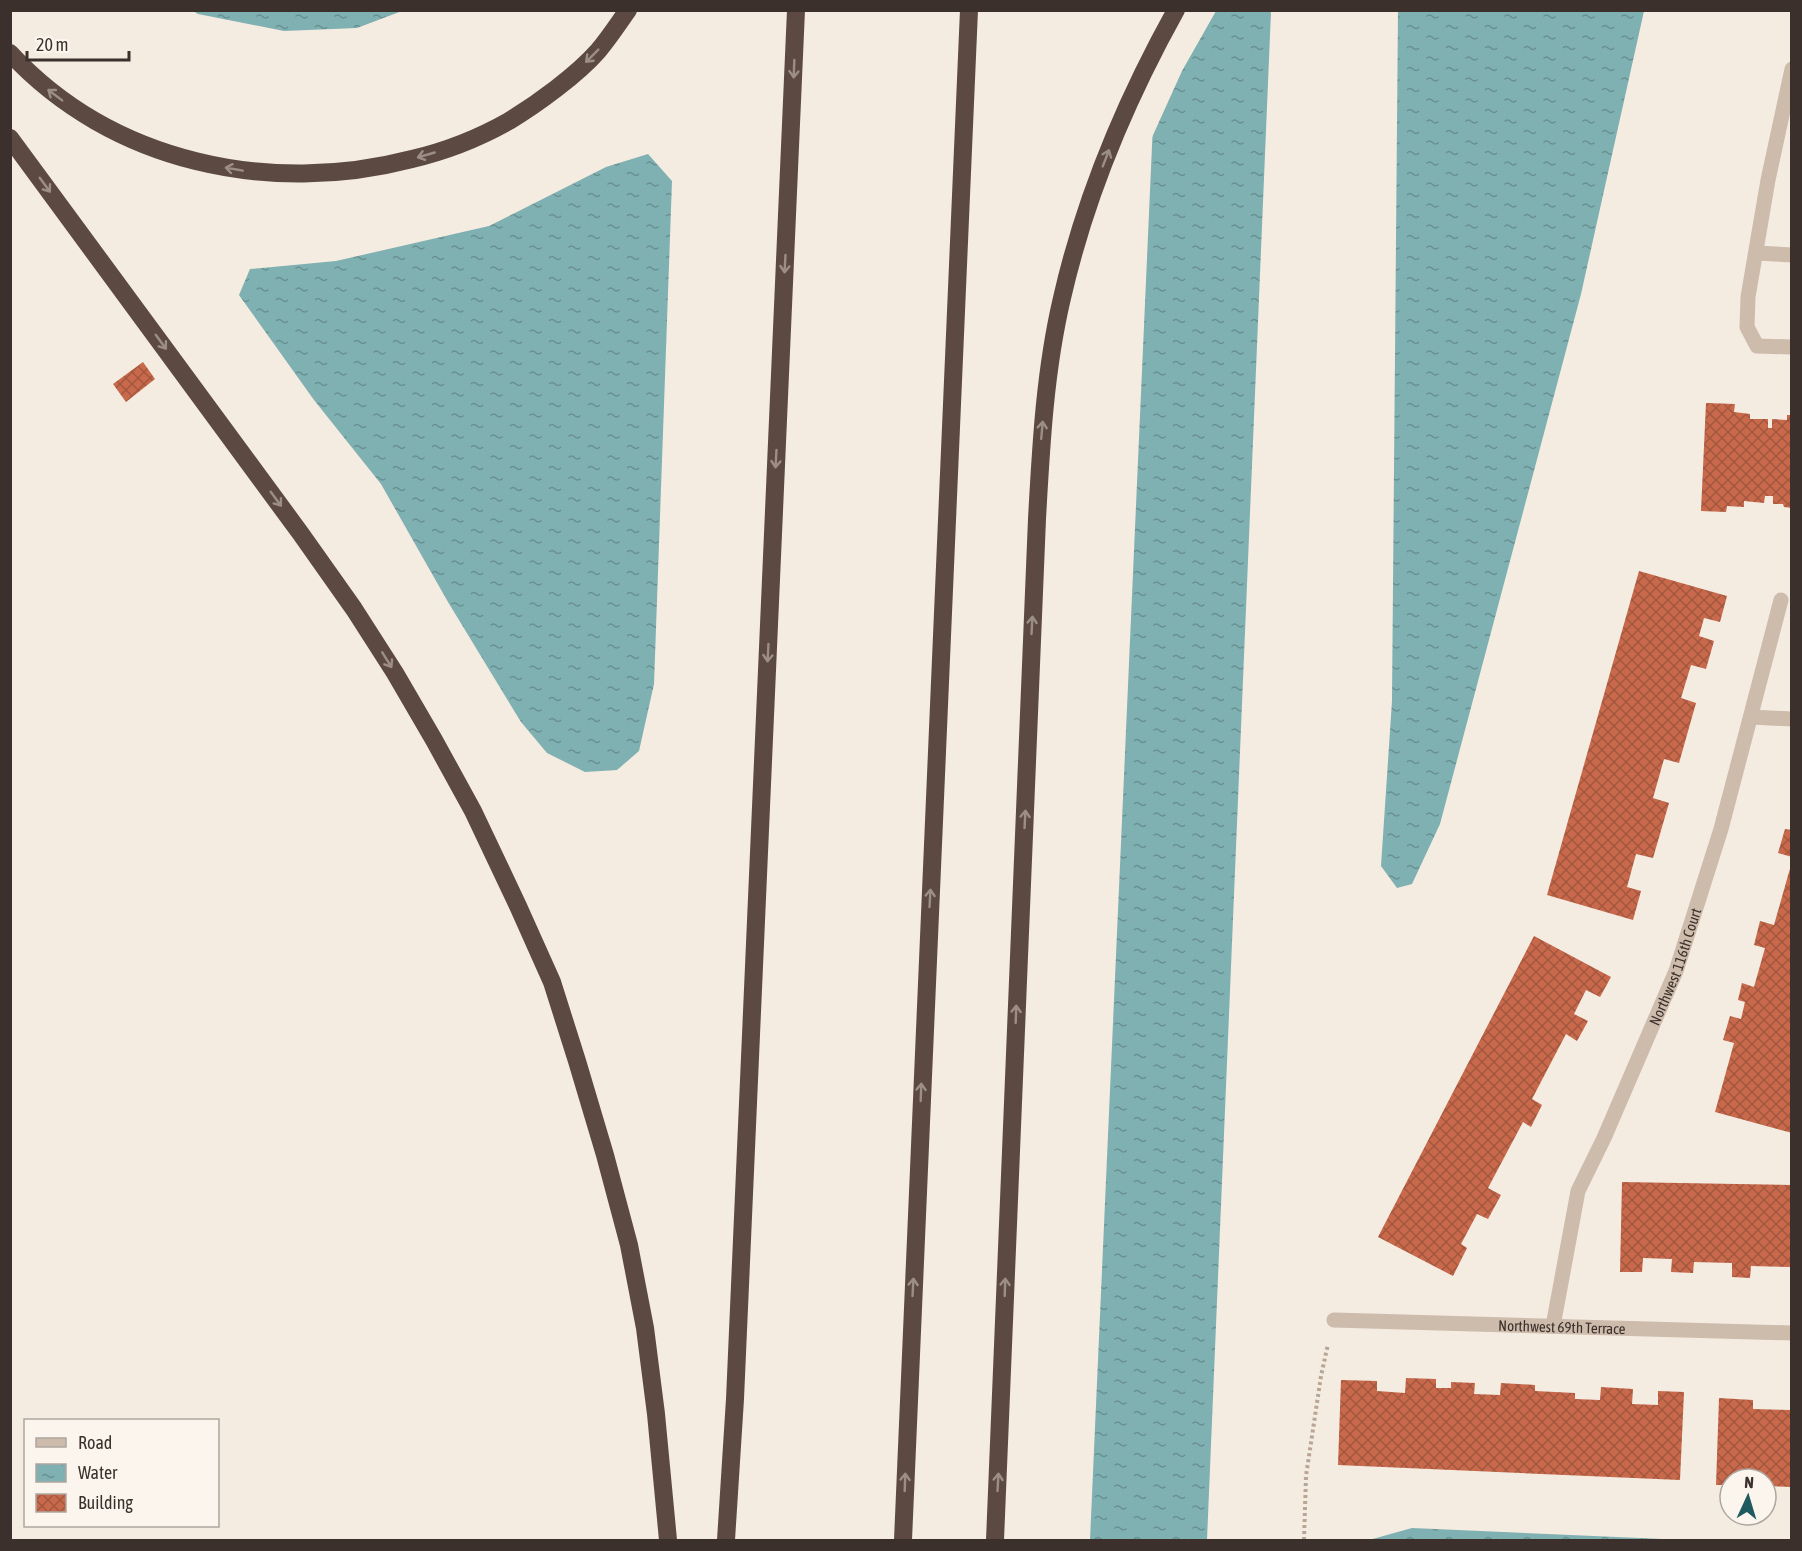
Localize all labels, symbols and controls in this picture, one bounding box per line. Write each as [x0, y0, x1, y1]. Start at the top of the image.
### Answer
scale bar [27, 24, 129, 62]
text: 20 m [36, 34, 68, 55]
one-way arrow [585, 49, 599, 64]
one-way arrow [788, 58, 799, 78]
one-way arrow [48, 88, 64, 101]
one-way arrow [1102, 149, 1113, 168]
one-way arrow [417, 150, 436, 161]
one-way arrow [224, 163, 244, 174]
one-way arrow [39, 176, 52, 192]
one-way arrow [779, 253, 790, 273]
one-way arrow [154, 333, 167, 349]
one-way arrow [1037, 420, 1048, 440]
one-way arrow [770, 448, 781, 468]
one-way arrow [270, 491, 282, 507]
one-way arrow [1027, 615, 1038, 635]
one-way arrow [762, 643, 773, 663]
one-way arrow [381, 651, 393, 668]
one-way arrow [1019, 810, 1030, 830]
one-way arrow [924, 888, 936, 908]
street label: Northwest 116th Court [1645, 906, 1704, 1028]
one-way arrow [1011, 1005, 1022, 1025]
one-way arrow [916, 1083, 927, 1103]
one-way arrow [907, 1278, 918, 1298]
one-way arrow [1000, 1278, 1011, 1298]
street label: Northwest 69th Terrace [1498, 1316, 1626, 1337]
legend [24, 1419, 219, 1527]
text: Road [78, 1432, 112, 1453]
text: Water [78, 1462, 118, 1483]
north arrow [1718, 1467, 1778, 1527]
one-way arrow [899, 1473, 910, 1493]
one-way arrow [992, 1473, 1003, 1493]
text: N [1744, 1473, 1754, 1491]
text: Building [78, 1492, 133, 1513]

